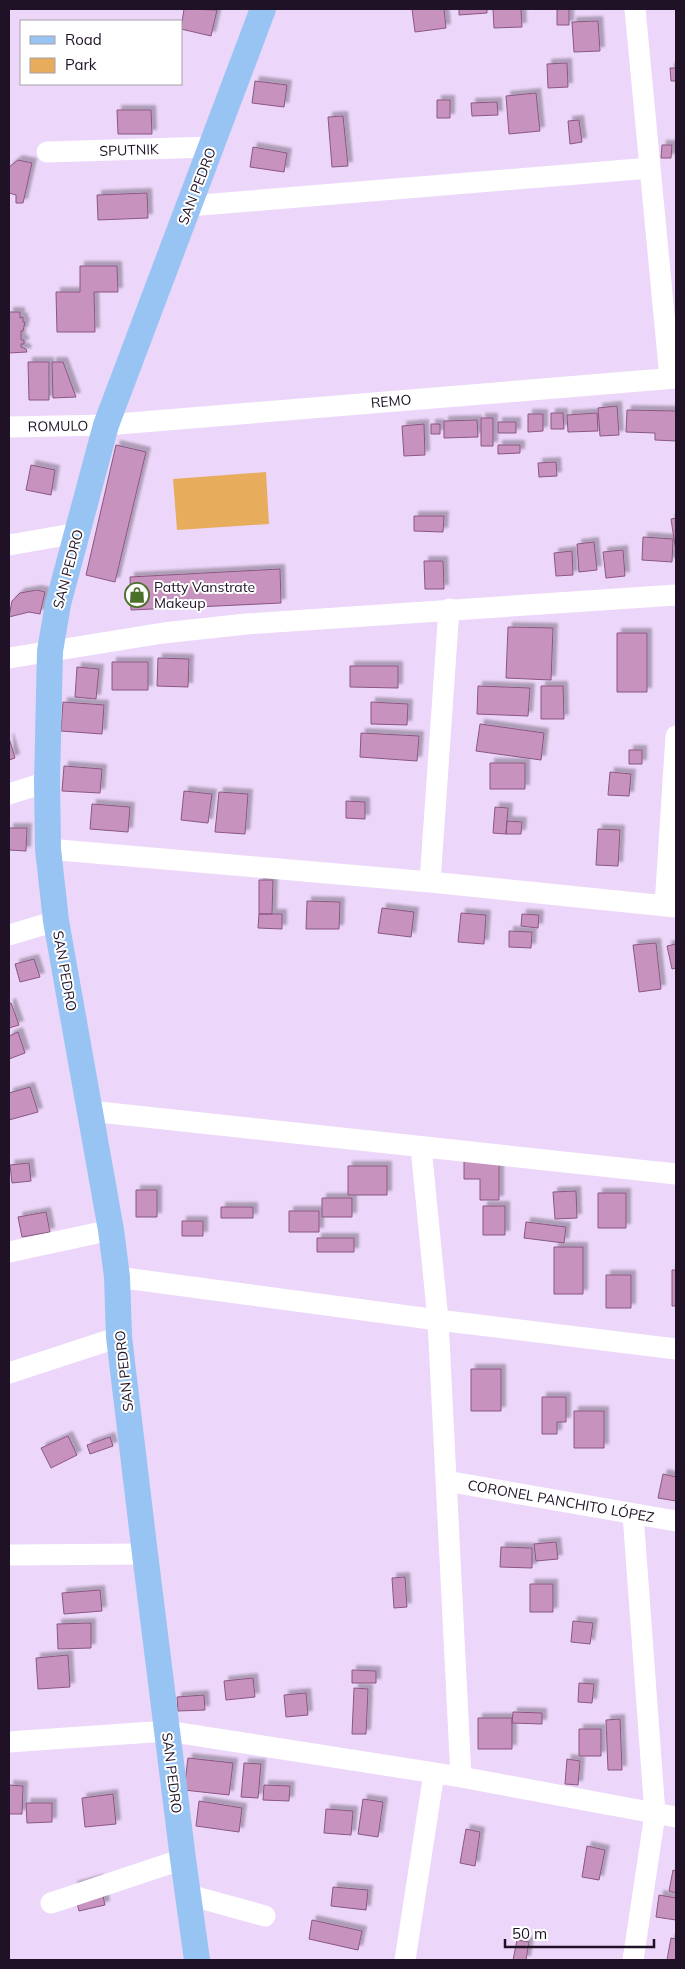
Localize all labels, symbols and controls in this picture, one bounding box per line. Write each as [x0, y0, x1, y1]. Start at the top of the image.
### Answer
legend [20, 20, 182, 85]
text: Road [65, 30, 102, 49]
text: Park [65, 55, 97, 74]
street label: SPUTNIK [99, 140, 160, 160]
street label: SAN PEDRO [174, 145, 220, 227]
street label: REMO [370, 390, 412, 412]
street label: ROMULO [28, 416, 88, 436]
street label: SAN PEDRO [49, 527, 87, 611]
place label: Patty Vanstrate Makeup [154, 578, 255, 612]
shop icon: Patty Vanstrate Makeup [124, 582, 150, 608]
street label: SAN PEDRO [49, 929, 81, 1013]
street label: SAN PEDRO [111, 1330, 137, 1412]
street label: CORONEL PANCHITO LÓPEZ [466, 1476, 656, 1526]
street label: SAN PEDRO [158, 1732, 186, 1814]
scale bar [505, 1916, 654, 1948]
text: 50 m [512, 1924, 547, 1943]

